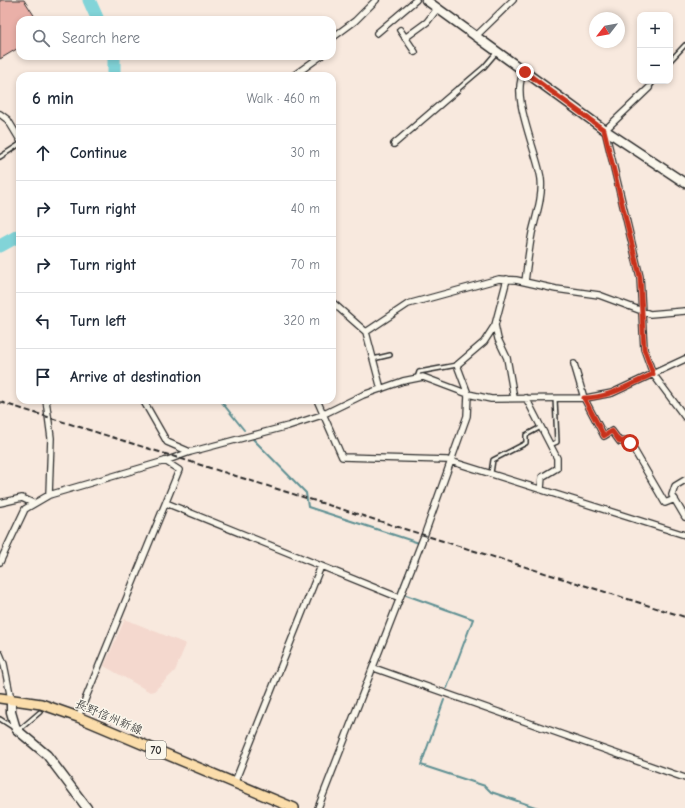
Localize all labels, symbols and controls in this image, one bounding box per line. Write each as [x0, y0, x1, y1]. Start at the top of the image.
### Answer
north arrow [589, 12, 625, 48]
map controls [637, 12, 673, 84]
button: + [637, 12, 673, 48]
search box [16, 16, 336, 60]
icon: search [30, 27, 52, 49]
text: Search here [62, 29, 140, 47]
button: − [637, 48, 673, 84]
route end [516, 63, 534, 81]
text: 6 min [32, 89, 74, 108]
text: Walk · 460 m [246, 91, 320, 106]
icon: ahead [32, 142, 54, 164]
text: Continue [70, 144, 127, 162]
text: 30 m [290, 145, 320, 160]
icon: right [32, 198, 54, 220]
text: Turn right [70, 200, 136, 218]
text: 40 m [291, 201, 320, 216]
icon: right [32, 254, 54, 276]
text: Turn right [70, 256, 136, 274]
text: 70 m [291, 257, 320, 272]
icon: left [32, 310, 54, 332]
text: Turn left [70, 312, 126, 330]
text: 320 m [284, 313, 320, 328]
icon: arrive [32, 366, 54, 388]
text: Arrive at destination [70, 368, 201, 386]
route start [621, 434, 639, 452]
street label: 長野信州新線 [73, 696, 145, 738]
road number: 70 [146, 741, 166, 759]

